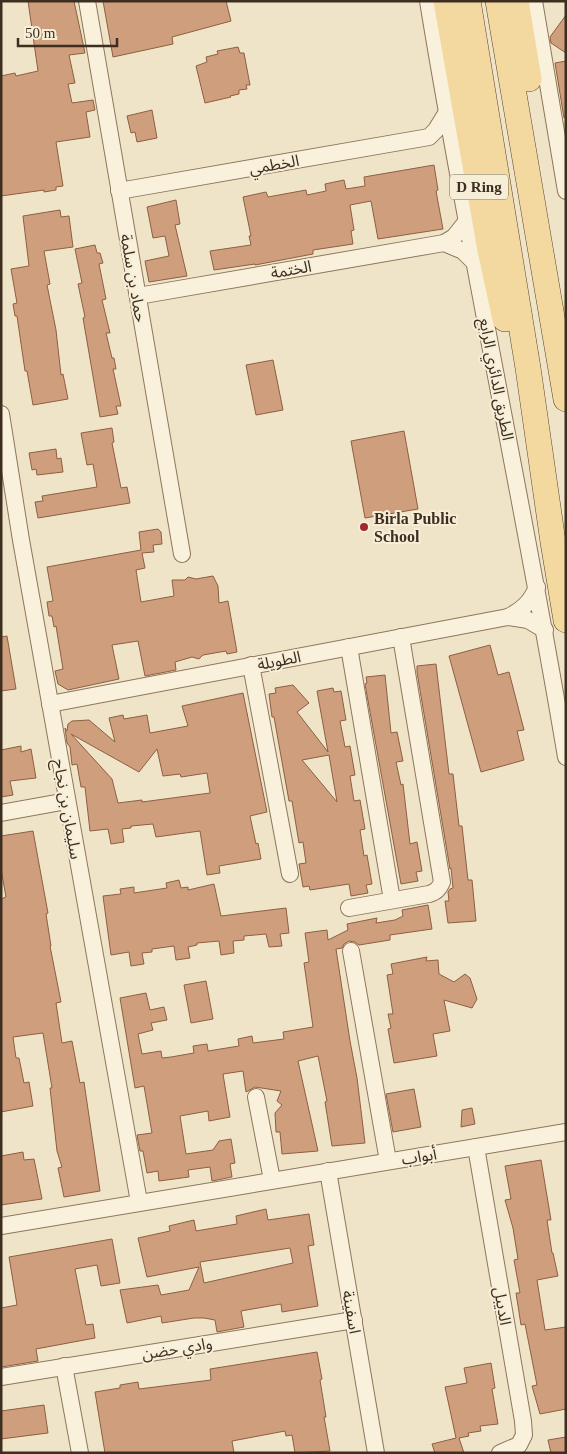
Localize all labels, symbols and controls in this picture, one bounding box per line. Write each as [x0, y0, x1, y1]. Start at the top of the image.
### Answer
scale bar [18, 15, 116, 47]
text: 50 m [25, 25, 56, 41]
street label: الخطمي [248, 152, 301, 181]
road number: D Ring [450, 174, 508, 200]
street label: حماد بن سلمة [116, 233, 150, 324]
street label: الختمة [269, 258, 313, 281]
street label: الطريق الدائري الرابع [472, 316, 517, 443]
place label: Birla Public School [374, 510, 456, 545]
marker: Birla Public School [358, 521, 370, 533]
street label: الطويلة [256, 648, 303, 674]
street label: سليمان بن نجاح [46, 758, 85, 861]
street label: أبواب [400, 1144, 438, 1169]
street label: الديبل [490, 1286, 514, 1327]
street label: اسفينة [339, 1289, 364, 1335]
street label: وادي حضن [141, 1335, 214, 1366]

